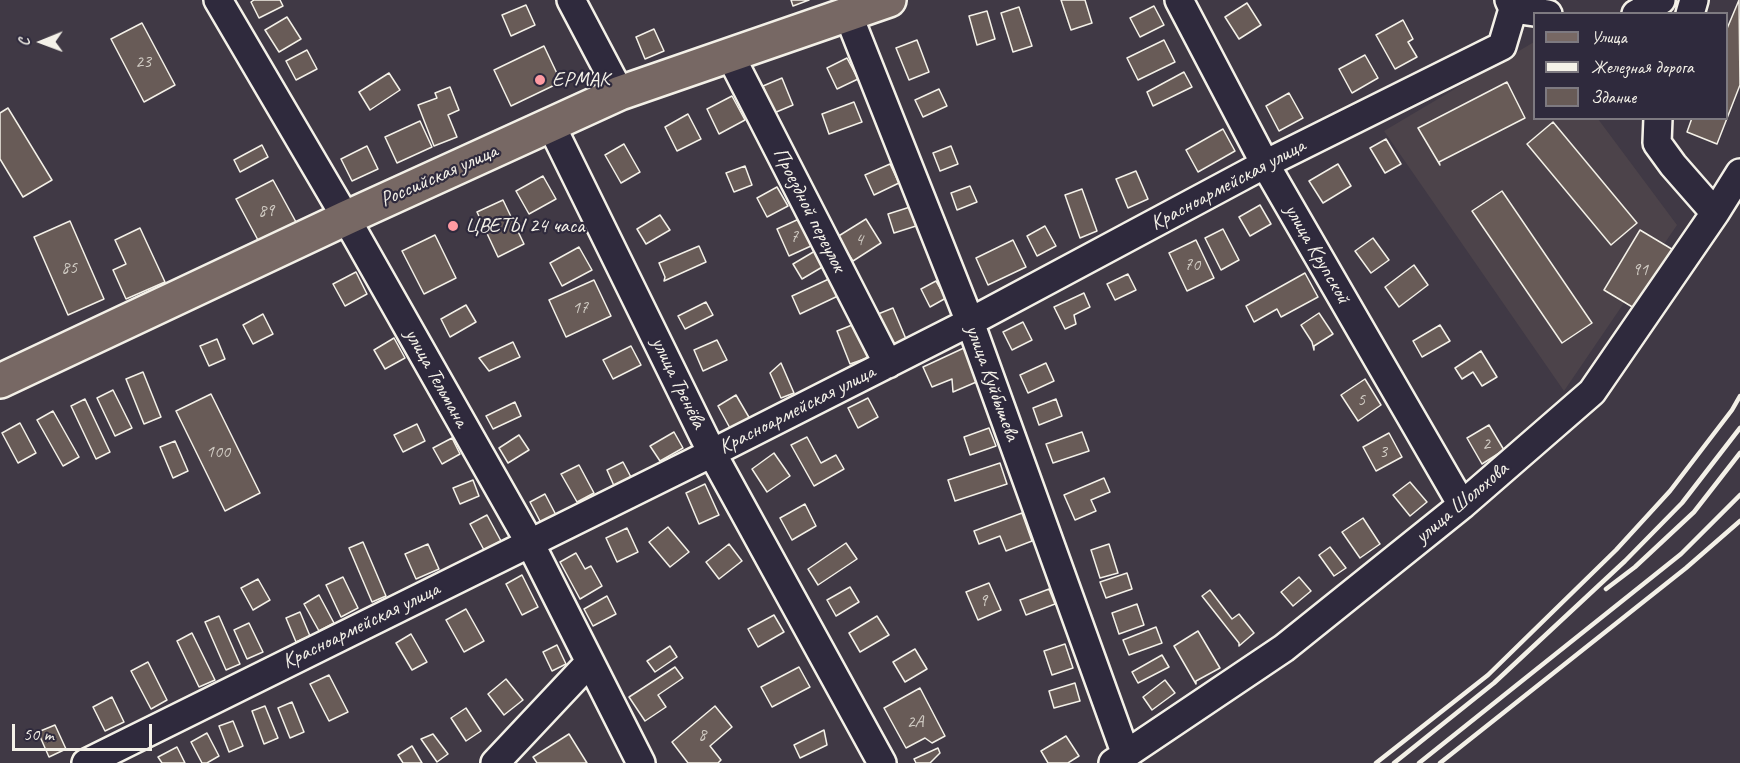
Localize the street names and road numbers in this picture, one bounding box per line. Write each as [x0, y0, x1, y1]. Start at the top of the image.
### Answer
street label: Красноармейская улица [1146, 134, 1310, 236]
street label: Российская улица [376, 139, 502, 213]
street label: Проездной переулок [767, 144, 851, 276]
street label: улица Крупской [1278, 200, 1356, 308]
street label: улица Куйбышева [959, 322, 1025, 444]
street label: улица Тельмана [399, 324, 473, 432]
street label: улица Тренёва [645, 333, 711, 433]
street label: Красноармейская улица [715, 360, 879, 460]
street label: улица Шолохова [1410, 457, 1514, 549]
street label: Красноармейская улица [278, 577, 444, 675]

